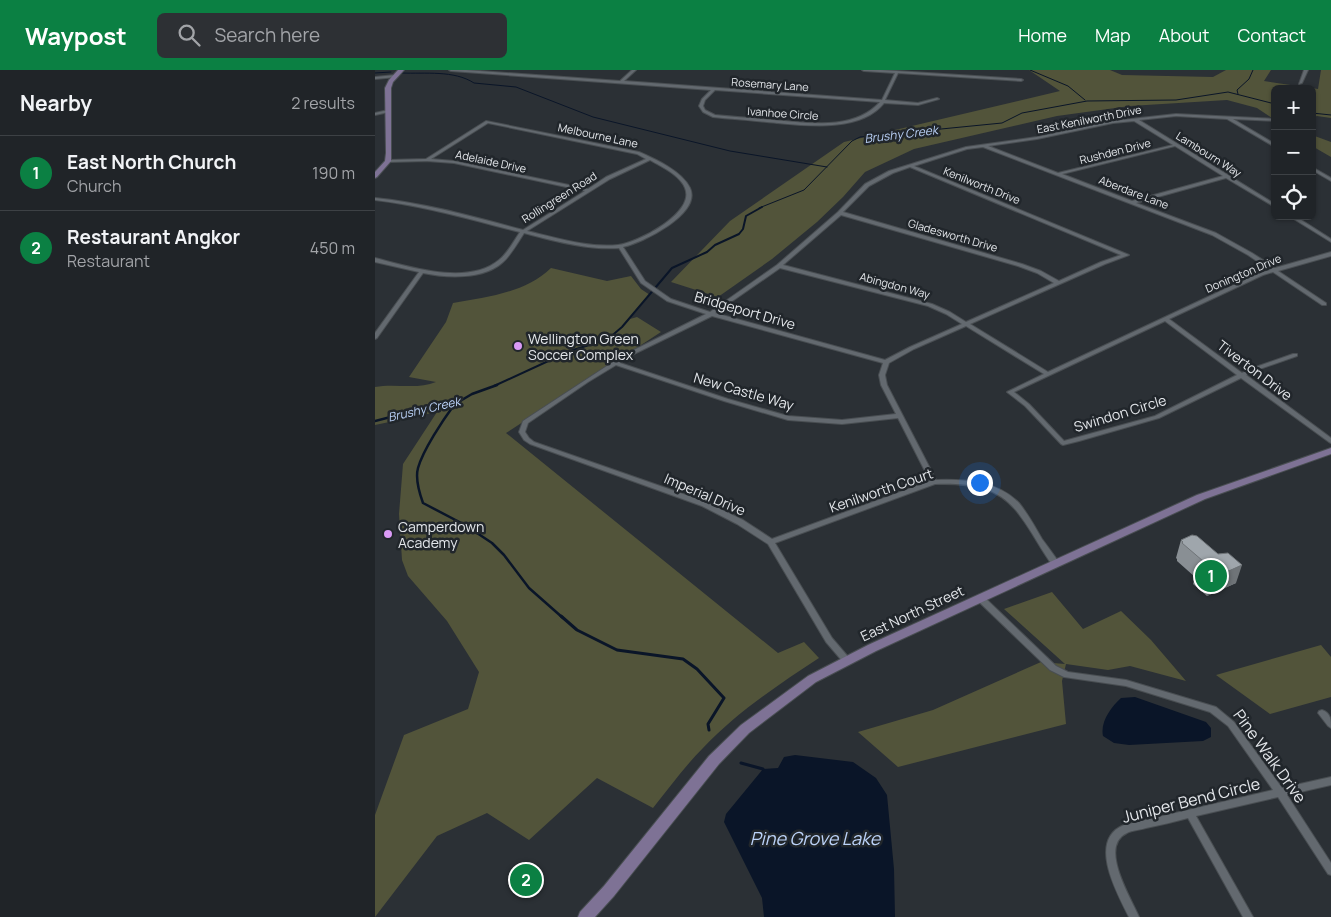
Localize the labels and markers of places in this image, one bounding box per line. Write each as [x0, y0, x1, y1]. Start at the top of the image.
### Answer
place label: Wellington Green Soccer Complex [528, 329, 639, 364]
marker: Wellington Green Soccer Complex [512, 340, 524, 352]
place label: Camperdown Academy [398, 517, 484, 552]
marker: Camperdown Academy [382, 528, 394, 540]
pin: 1 [1195, 557, 1227, 595]
pin: 2 [510, 861, 542, 899]

